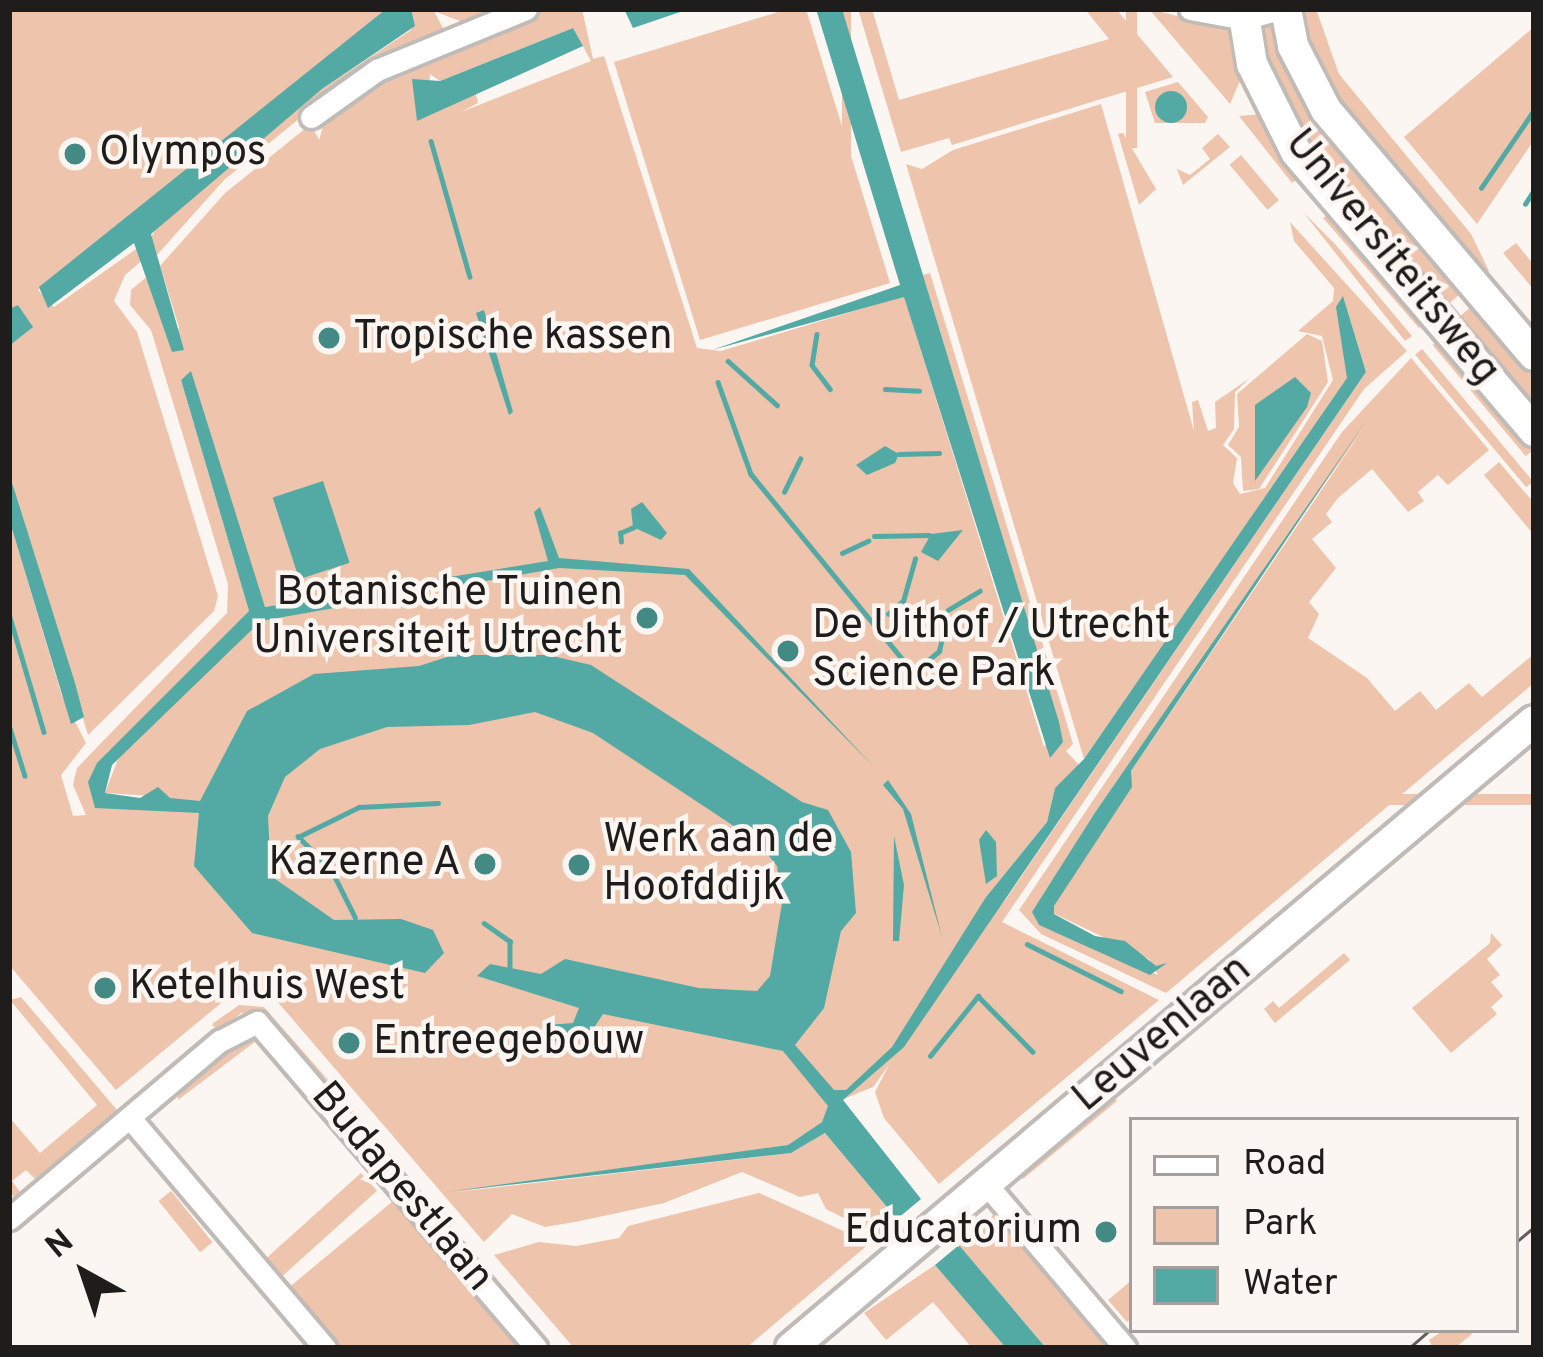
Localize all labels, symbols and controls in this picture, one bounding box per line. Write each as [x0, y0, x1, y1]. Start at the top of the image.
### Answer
street label: Universiteitsweg [1273, 120, 1509, 396]
place label: Olympos [99, 129, 267, 179]
marker: Olympos [62, 141, 88, 167]
place label: Tropische kassen [353, 313, 673, 363]
marker: Tropische kassen [316, 325, 342, 351]
place label: Botanische Tuinen Universiteit Utrecht [253, 569, 623, 668]
place label: De Uithof / Utrecht Science Park [812, 602, 1171, 700]
marker: Botanische Tuinen Universiteit Utrecht [634, 605, 660, 631]
marker: De Uithof / Utrecht Science Park [775, 638, 801, 664]
place label: Werk aan de Hoofddijk [603, 816, 833, 914]
place label: Kazerne A [267, 839, 461, 889]
marker: Kazerne A [472, 851, 498, 877]
marker: Werk aan de Hoofddijk [566, 852, 592, 878]
street label: Leuvenlaan [1063, 946, 1263, 1124]
place label: Ketelhuis West [129, 963, 406, 1013]
marker: Ketelhuis West [92, 975, 118, 1001]
place label: Entreegebouw [373, 1018, 645, 1068]
marker: Entreegebouw [336, 1030, 362, 1056]
street label: Budapestlaan [299, 1073, 503, 1303]
legend [1129, 1117, 1519, 1333]
text: Road [1243, 1142, 1326, 1188]
text: Park [1243, 1202, 1317, 1248]
place label: Educatorium [844, 1207, 1082, 1257]
north arrow [24, 1213, 144, 1333]
marker: Educatorium [1093, 1219, 1119, 1245]
text: N [38, 1222, 83, 1269]
text: Water [1243, 1262, 1338, 1308]

